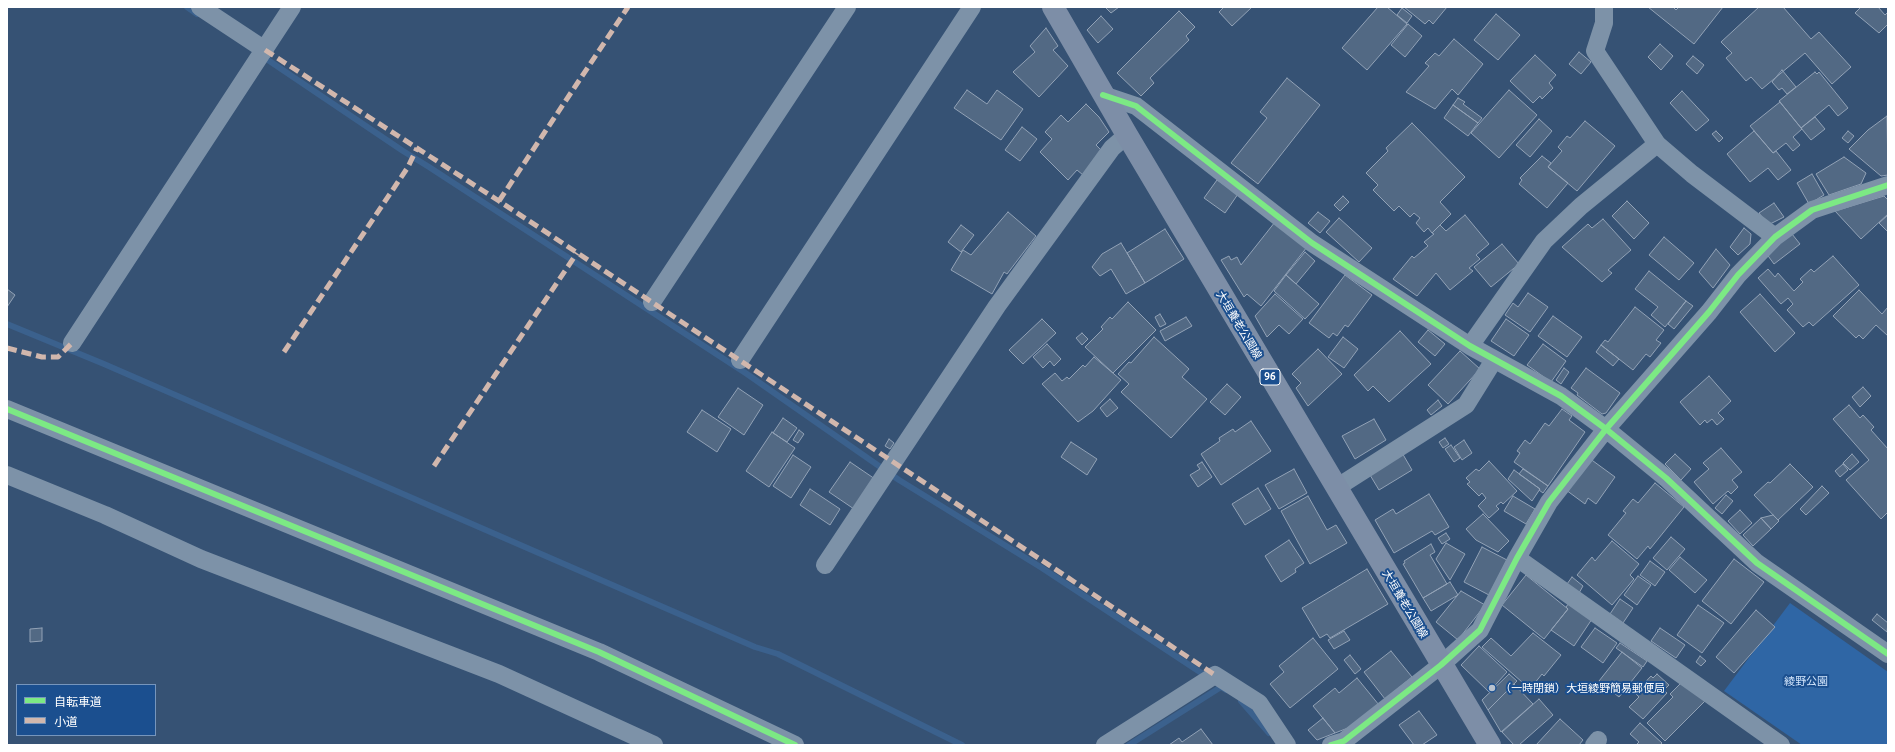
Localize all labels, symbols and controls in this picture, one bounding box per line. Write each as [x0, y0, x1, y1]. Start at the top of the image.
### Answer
street label: 大垣養老公園線 [1214, 289, 1264, 361]
road number: 96 [1260, 369, 1280, 385]
street label: 大垣養老公園線 [1380, 568, 1430, 640]
park label: 綾野公園 [1784, 674, 1828, 688]
place label: （一時閉鎖）大垣綾野簡易郵便局 [1500, 681, 1665, 695]
marker: （一時閉鎖）大垣綾野簡易郵便局 [1487, 683, 1497, 693]
legend [16, 684, 156, 736]
text: 自転車道 [54, 695, 102, 708]
text: 小道 [54, 715, 78, 728]

